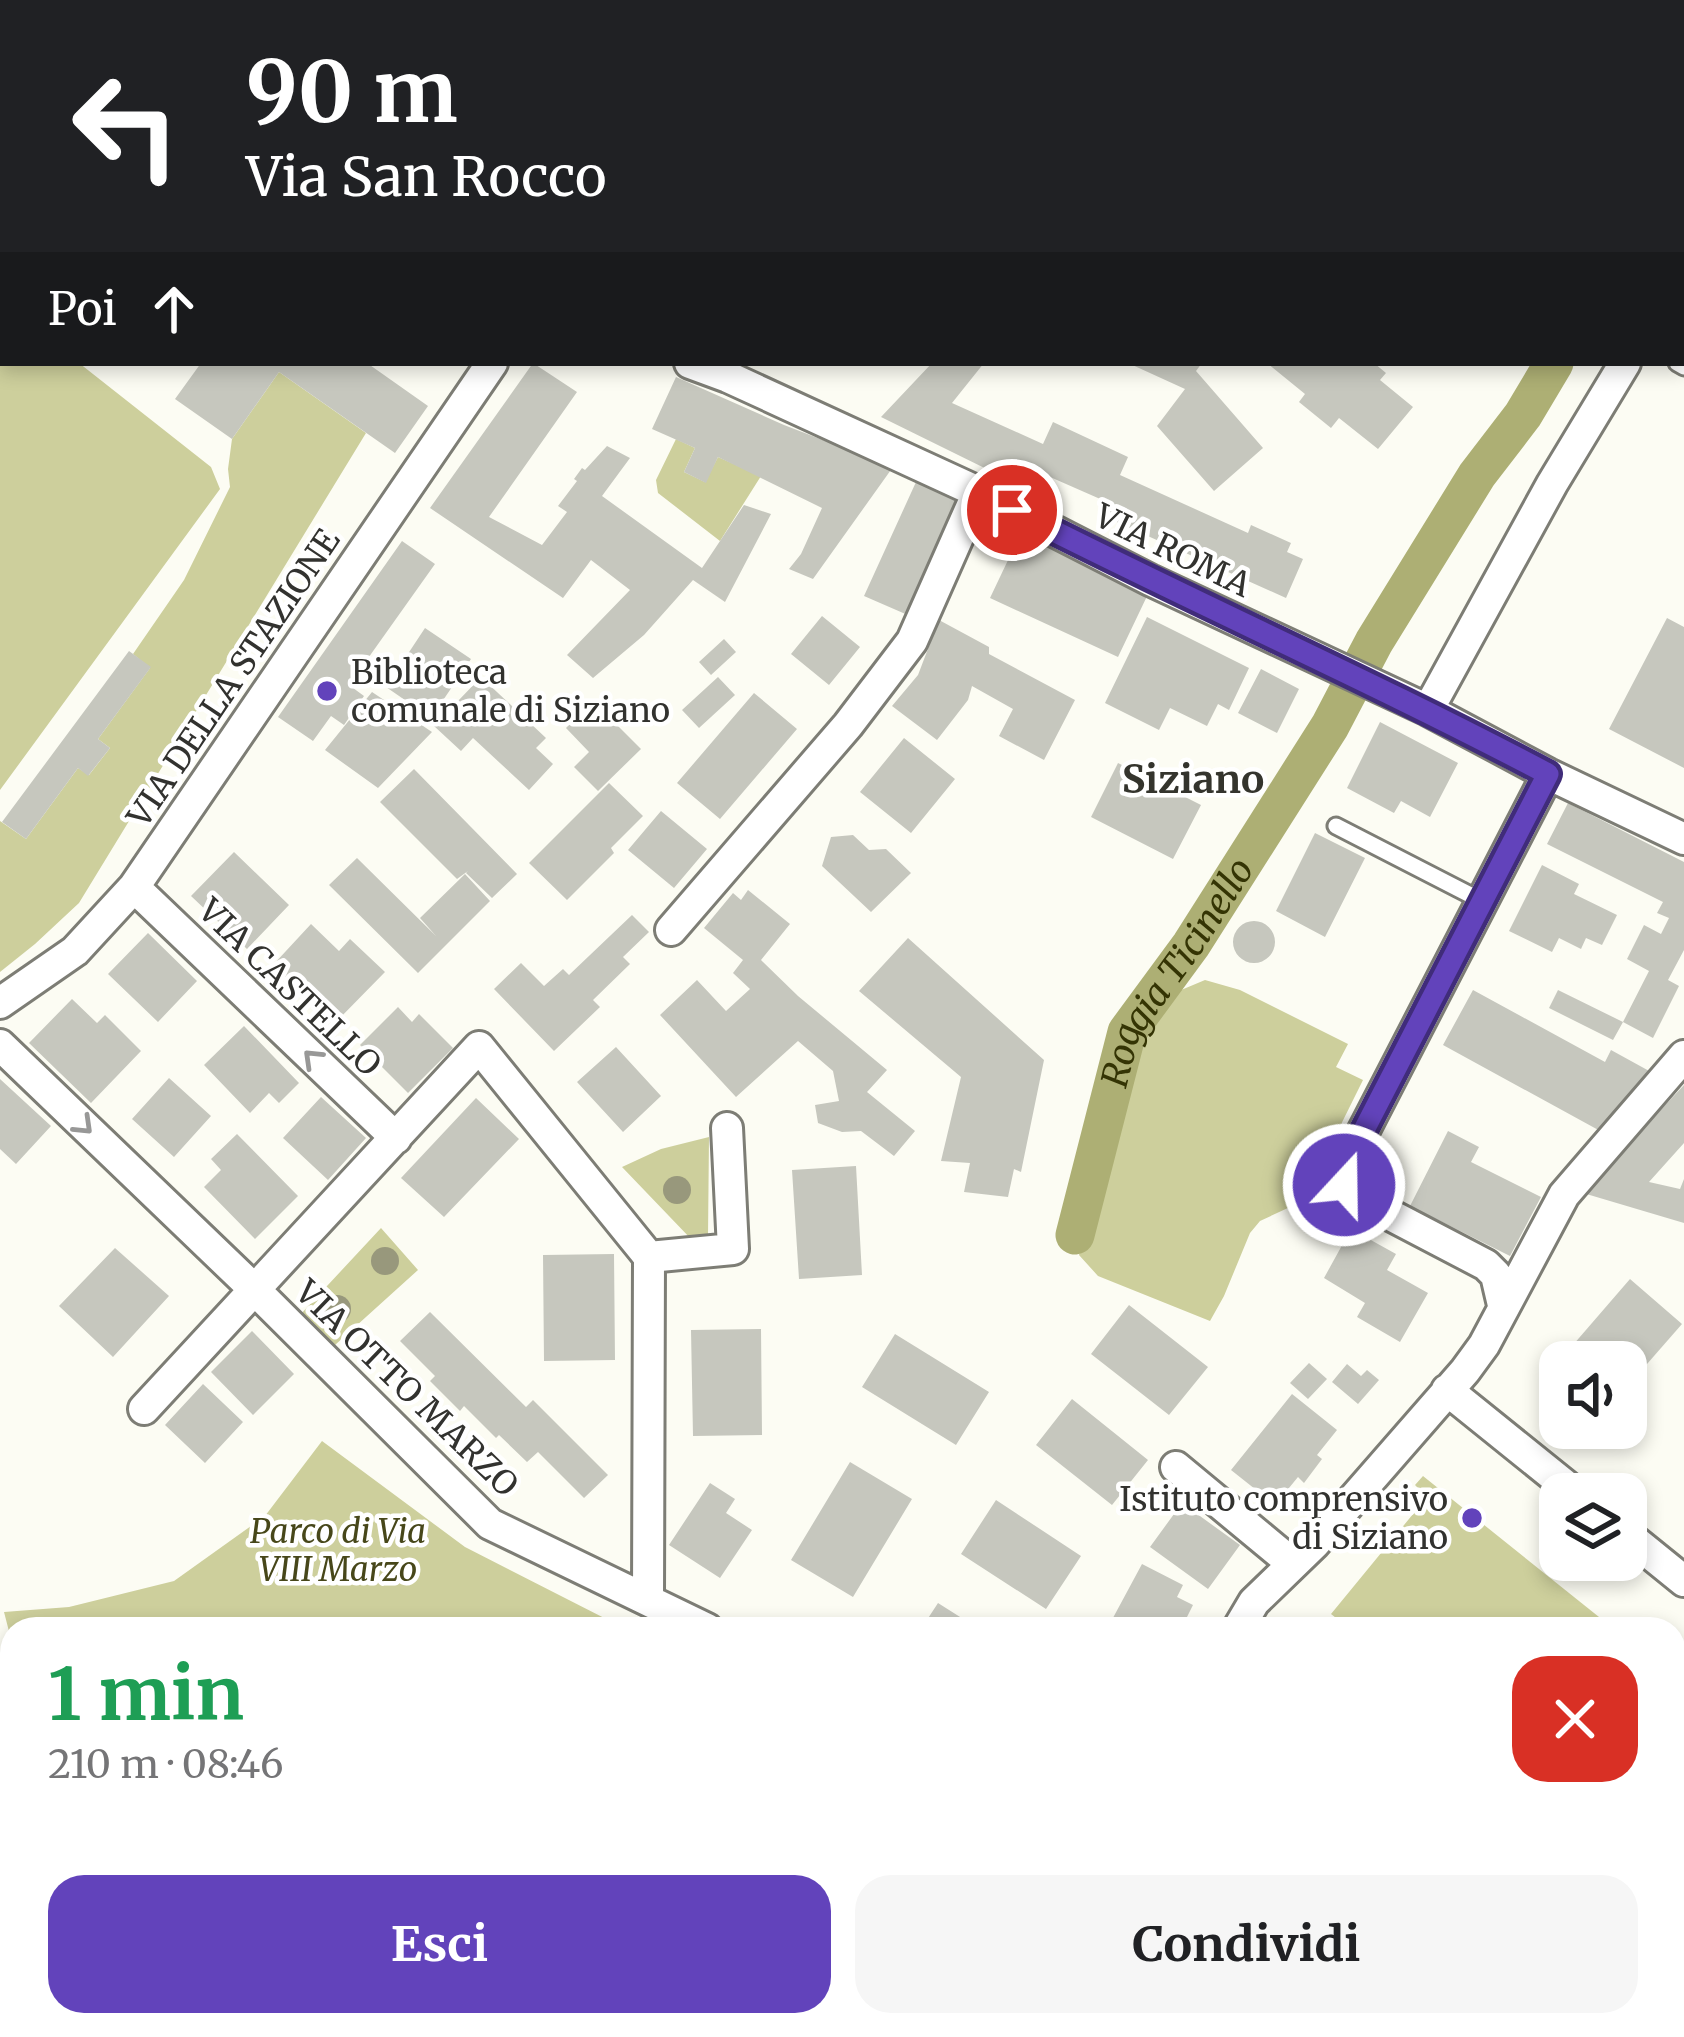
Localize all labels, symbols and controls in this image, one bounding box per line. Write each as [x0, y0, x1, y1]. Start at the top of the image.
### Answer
text: 90 m [246, 39, 458, 145]
icon: left [48, 48, 204, 204]
text: Via San Rocco [246, 143, 606, 211]
icon: ahead [141, 276, 207, 342]
text: Poi [48, 281, 117, 337]
pin [961, 459, 1063, 561]
icon: arrive [979, 477, 1045, 543]
street label: VIA ROMA [1087, 495, 1258, 606]
street label: VIA DELLA STAZIONE [118, 522, 348, 836]
place label: Biblioteca comunale di Siziano [351, 652, 670, 731]
marker: Biblioteca comunale di Siziano [314, 678, 340, 704]
district label: Siziano [1122, 755, 1264, 804]
water label: Roggia Ticinello [1092, 850, 1263, 1092]
street label: VIA CASTELLO [189, 889, 390, 1085]
one-way arrow [304, 1050, 325, 1072]
one-way arrow [71, 1112, 92, 1134]
position arrow [1281, 1122, 1407, 1248]
street label: VIA OTTO MARZO [286, 1271, 527, 1505]
map controls [1539, 1341, 1647, 1581]
button: sound [1539, 1341, 1647, 1449]
button: layers [1539, 1473, 1647, 1581]
place label: Istituto comprensivo di Siziano [1119, 1479, 1448, 1558]
marker: Istituto comprensivo di Siziano [1459, 1505, 1485, 1531]
park label: Parco di Via VIII Marzo [250, 1511, 426, 1590]
text: 1 min [48, 1649, 244, 1740]
button: close [1512, 1656, 1638, 1782]
text: 210 m · 08:46 [48, 1740, 284, 1789]
button: Esci [48, 1875, 831, 2013]
button: Condividi [855, 1875, 1638, 2013]

